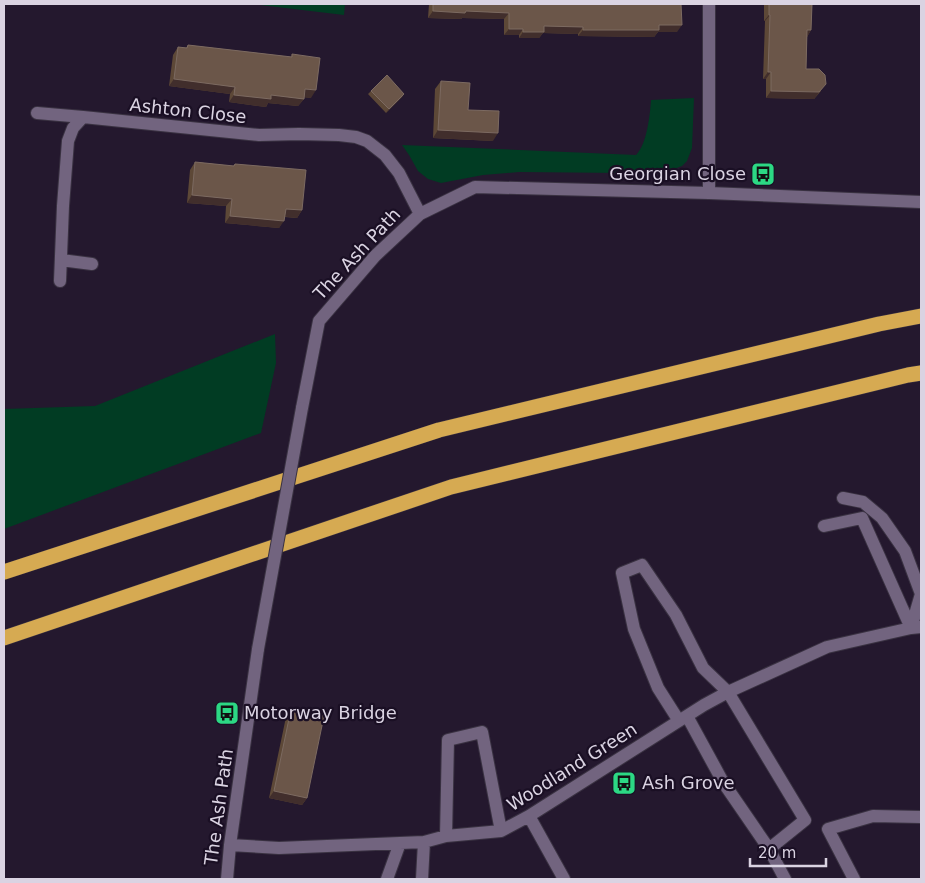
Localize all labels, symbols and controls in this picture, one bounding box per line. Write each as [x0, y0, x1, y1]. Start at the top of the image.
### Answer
street label: Ashton Close [129, 94, 248, 127]
bus stop icon: Georgian Close [750, 161, 776, 187]
place label: Georgian Close [609, 163, 746, 184]
street label: The Ash Path [308, 204, 404, 305]
bus stop icon: Motorway Bridge [214, 700, 240, 726]
place label: Motorway Bridge [244, 702, 397, 723]
street label: Woodland Green [503, 718, 641, 815]
street label: The Ash Path [200, 747, 237, 868]
bus stop icon: Ash Grove [611, 770, 637, 796]
place label: Ash Grove [642, 772, 735, 793]
scale bar [750, 836, 826, 868]
text: 20 m [758, 844, 796, 862]

